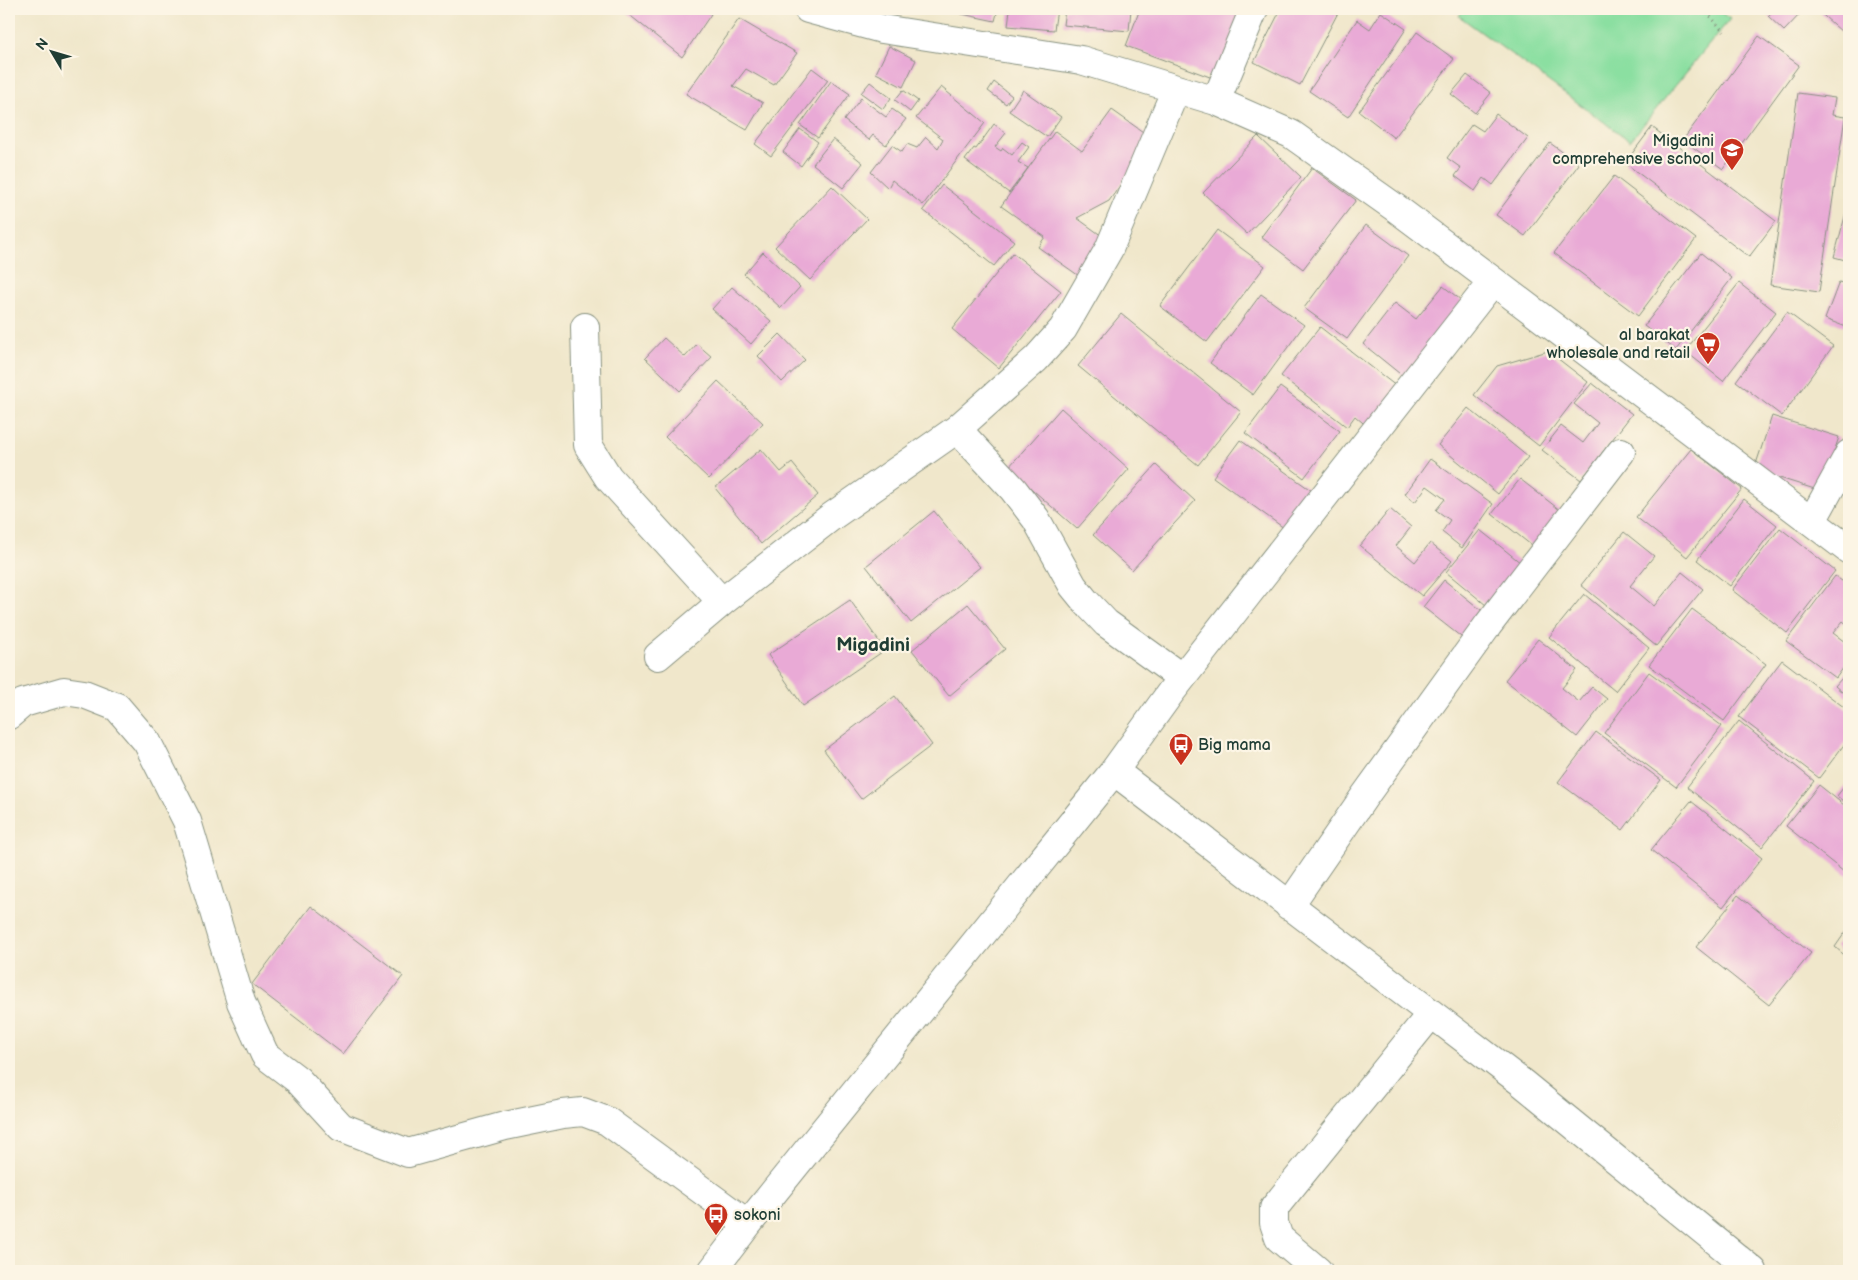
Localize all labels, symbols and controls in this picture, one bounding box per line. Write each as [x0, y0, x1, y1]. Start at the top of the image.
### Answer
north arrow [28, 28, 78, 78]
text: N [32, 35, 52, 54]
place label: Migadini comprehensive school [1552, 132, 1714, 169]
school or university icon: Migadini comprehensive school [1719, 137, 1745, 171]
place label: al barakat wholesale and retail [1547, 326, 1690, 363]
supermarket icon: al barakat wholesale and retail [1695, 331, 1721, 365]
district label: Migadini [836, 634, 910, 657]
bus stop icon: Big mama [1168, 732, 1194, 766]
place label: Big mama [1198, 736, 1271, 755]
bus stop icon: sokoni [703, 1202, 729, 1236]
place label: sokoni [734, 1206, 780, 1225]

